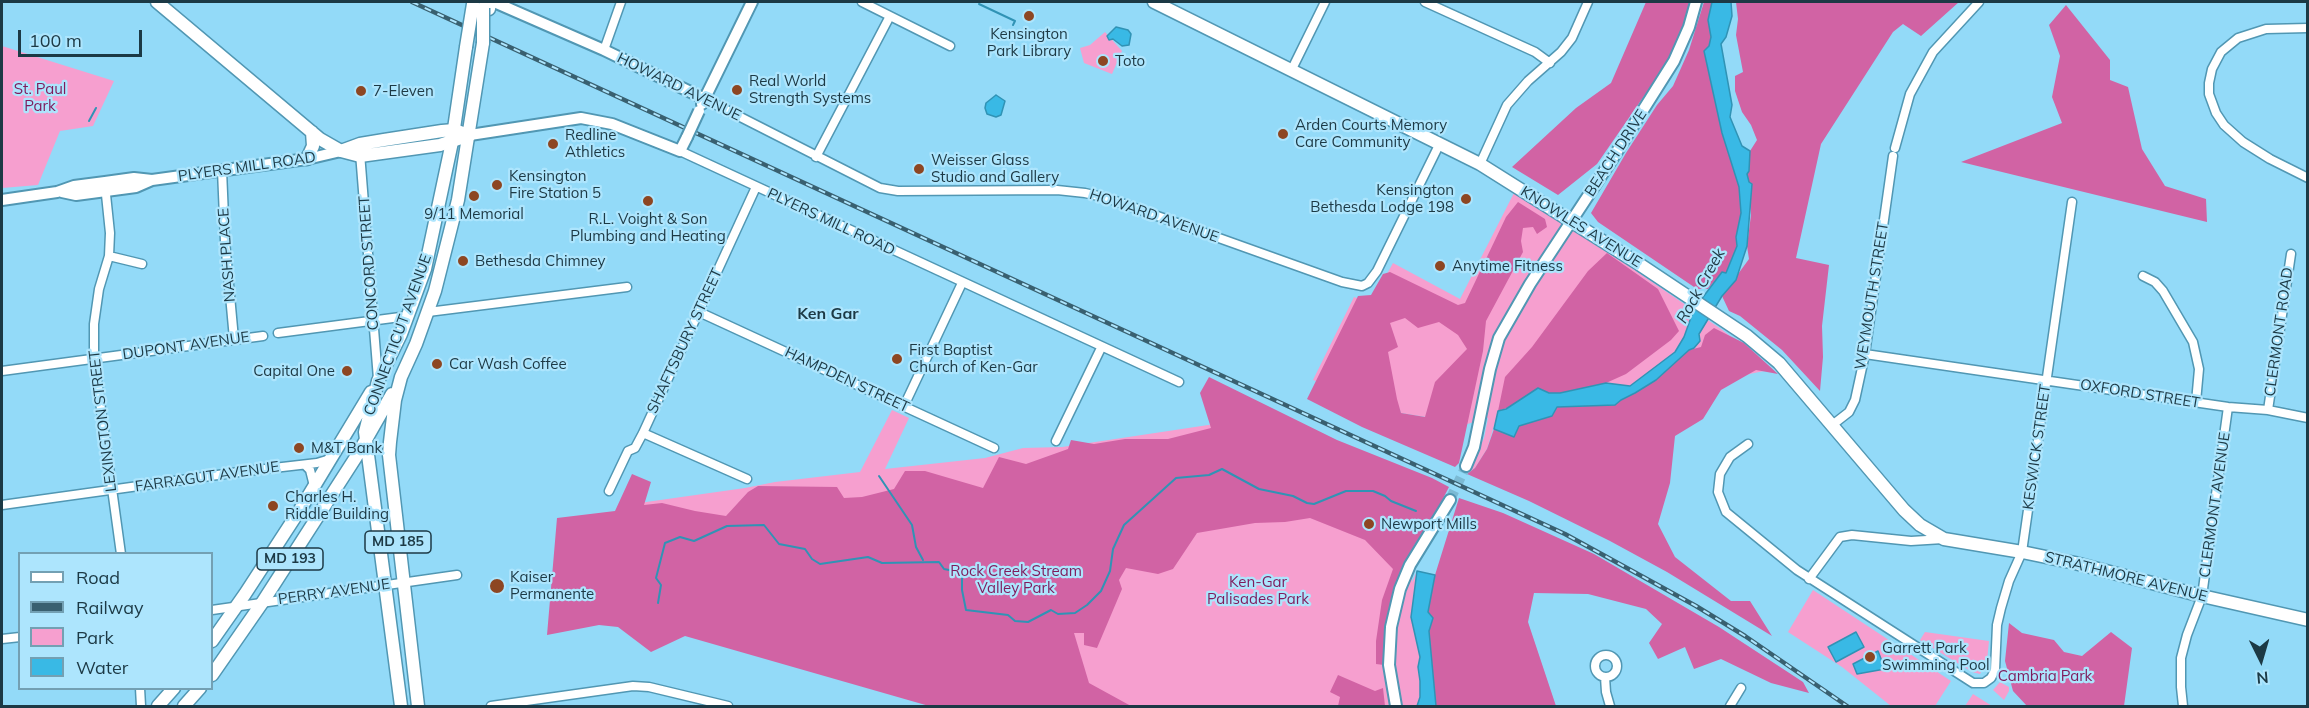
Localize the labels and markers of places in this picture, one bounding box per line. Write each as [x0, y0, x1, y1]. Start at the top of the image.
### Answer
marker: Kensington Park Library [1022, 9, 1036, 23]
place label: Kensington Park Library [987, 25, 1071, 60]
place label: Toto [1115, 52, 1145, 70]
marker: Toto [1096, 54, 1110, 68]
place label: Real World Strength Systems [749, 72, 871, 107]
place label: 7-Eleven [373, 82, 434, 100]
marker: Real World Strength Systems [730, 83, 744, 97]
marker: 7-Eleven [354, 84, 368, 98]
place label: Arden Courts Memory Care Community [1295, 116, 1447, 151]
place label: Redline Athletics [565, 126, 625, 161]
marker: Arden Courts Memory Care Community [1276, 127, 1290, 141]
marker: Redline Athletics [546, 137, 560, 151]
place label: Weisser Glass Studio and Gallery [931, 151, 1059, 186]
marker: Weisser Glass Studio and Gallery [912, 162, 926, 176]
place label: Kensington Fire Station 5 [509, 167, 601, 202]
marker: Kensington Fire Station 5 [490, 178, 504, 192]
place label: Kensington Bethesda Lodge 198 [1310, 181, 1454, 216]
marker: 9/11 Memorial [467, 189, 481, 203]
marker: Kensington Bethesda Lodge 198 [1459, 192, 1473, 206]
marker: R.L. Voight & Son Plumbing and Heating [641, 194, 655, 208]
place label: 9/11 Memorial [424, 205, 524, 223]
place label: R.L. Voight & Son Plumbing and Heating [570, 210, 726, 245]
place label: Bethesda Chimney [475, 252, 606, 270]
marker: Bethesda Chimney [456, 254, 470, 268]
place label: Anytime Fitness [1452, 257, 1563, 275]
marker: Anytime Fitness [1433, 259, 1447, 273]
place label: First Baptist Church of Ken-Gar [909, 341, 1038, 376]
marker: First Baptist Church of Ken-Gar [890, 352, 904, 366]
place label: Car Wash Coffee [449, 355, 567, 373]
marker: Car Wash Coffee [430, 357, 444, 371]
place label: Capital One [253, 362, 335, 380]
marker: Capital One [340, 364, 354, 378]
place label: M&T Bank [311, 439, 382, 457]
marker: M&T Bank [292, 441, 306, 455]
place label: Charles H. Riddle Building [285, 488, 389, 523]
marker: Charles H. Riddle Building [266, 499, 280, 513]
place label: Newport Mills [1381, 515, 1477, 533]
marker: Newport Mills [1362, 517, 1376, 531]
place label: Kaiser Permanente [510, 568, 594, 603]
marker: Kaiser Permanente [488, 577, 506, 595]
place label: Garrett Park Swimming Pool [1882, 639, 1990, 674]
marker: Garrett Park Swimming Pool [1863, 650, 1877, 664]

